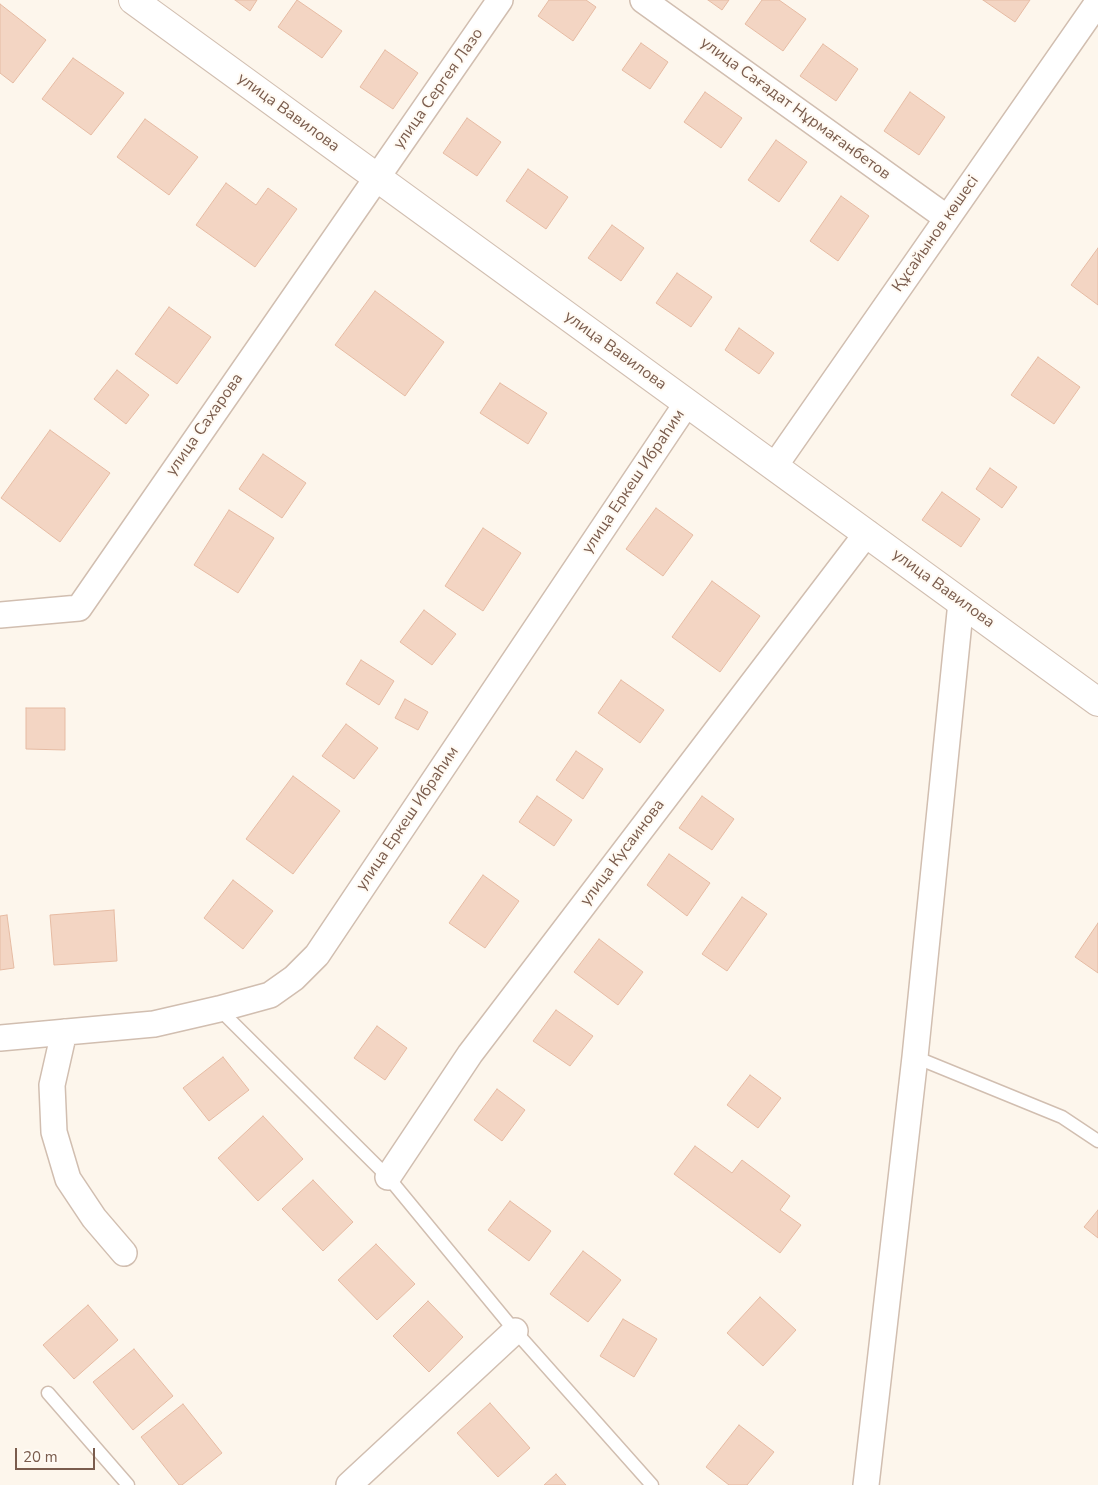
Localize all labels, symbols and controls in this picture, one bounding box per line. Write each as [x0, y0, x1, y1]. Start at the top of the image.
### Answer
street label: улица Сергея Лазо [390, 25, 488, 153]
street label: улица Сағадат Нұрмағанбетов [696, 34, 894, 184]
street label: улица Вавилова [233, 69, 343, 157]
street label: Құсайынов көшесі [889, 172, 983, 296]
street label: улица Вавилова [560, 307, 670, 395]
street label: улица Сахарова [162, 370, 248, 480]
street label: улица Еркеш Ибраһим [579, 406, 689, 558]
street label: улица Вавилова [888, 545, 998, 633]
street label: улица Еркеш Ибраһим [353, 743, 463, 895]
street label: улица Кусаинова [577, 796, 669, 910]
scale bar [18, 1438, 98, 1470]
text: 20 m [23, 1447, 58, 1467]

